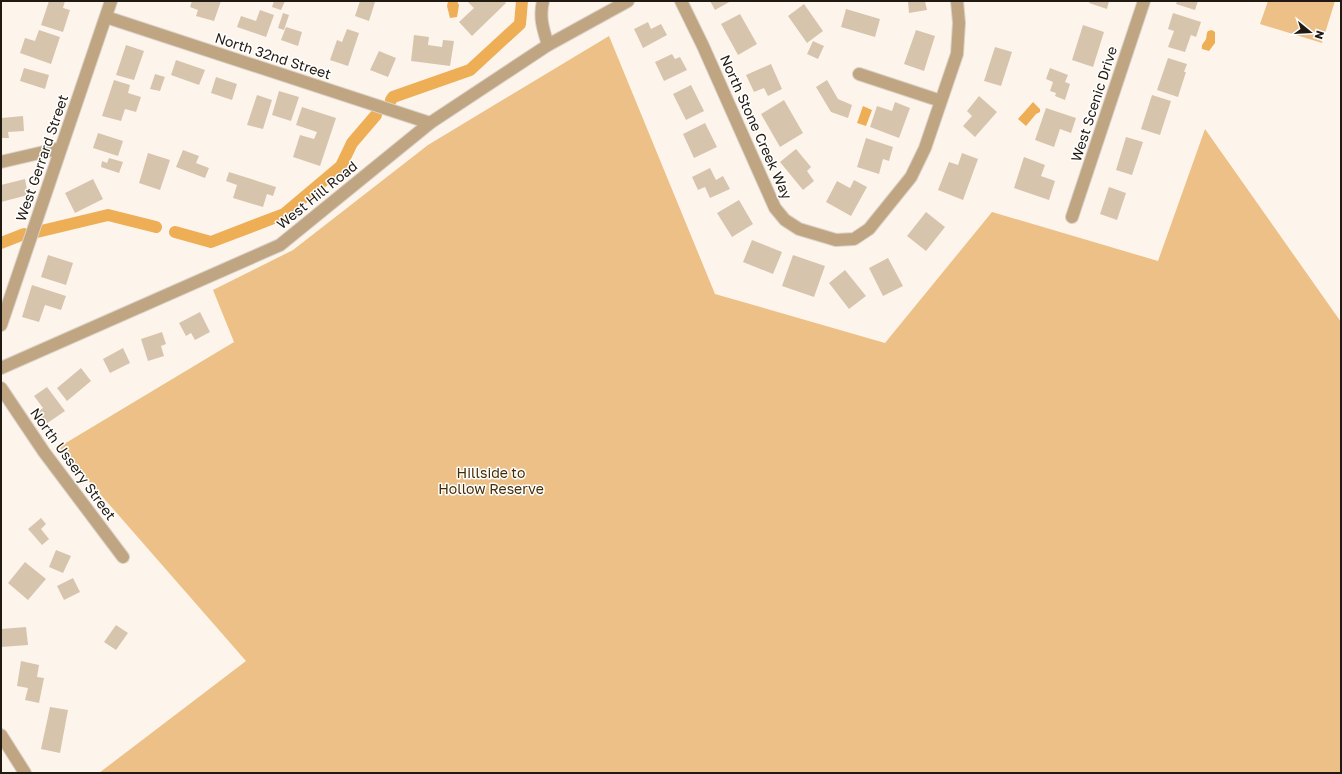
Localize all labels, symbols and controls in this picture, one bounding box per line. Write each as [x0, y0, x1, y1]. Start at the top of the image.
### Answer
north arrow [1290, 12, 1330, 52]
street label: North 32nd Street [213, 29, 333, 82]
text: N [1313, 29, 1327, 41]
street label: West Scenic Drive [1067, 44, 1120, 164]
street label: North Stone Creek Way [717, 52, 796, 202]
street label: West Gerrard Street [12, 92, 71, 224]
street label: West Hill Road [273, 157, 360, 232]
street label: North Ussery Street [27, 404, 120, 523]
park label: Hillside to Hollow Reserve [438, 464, 544, 497]

